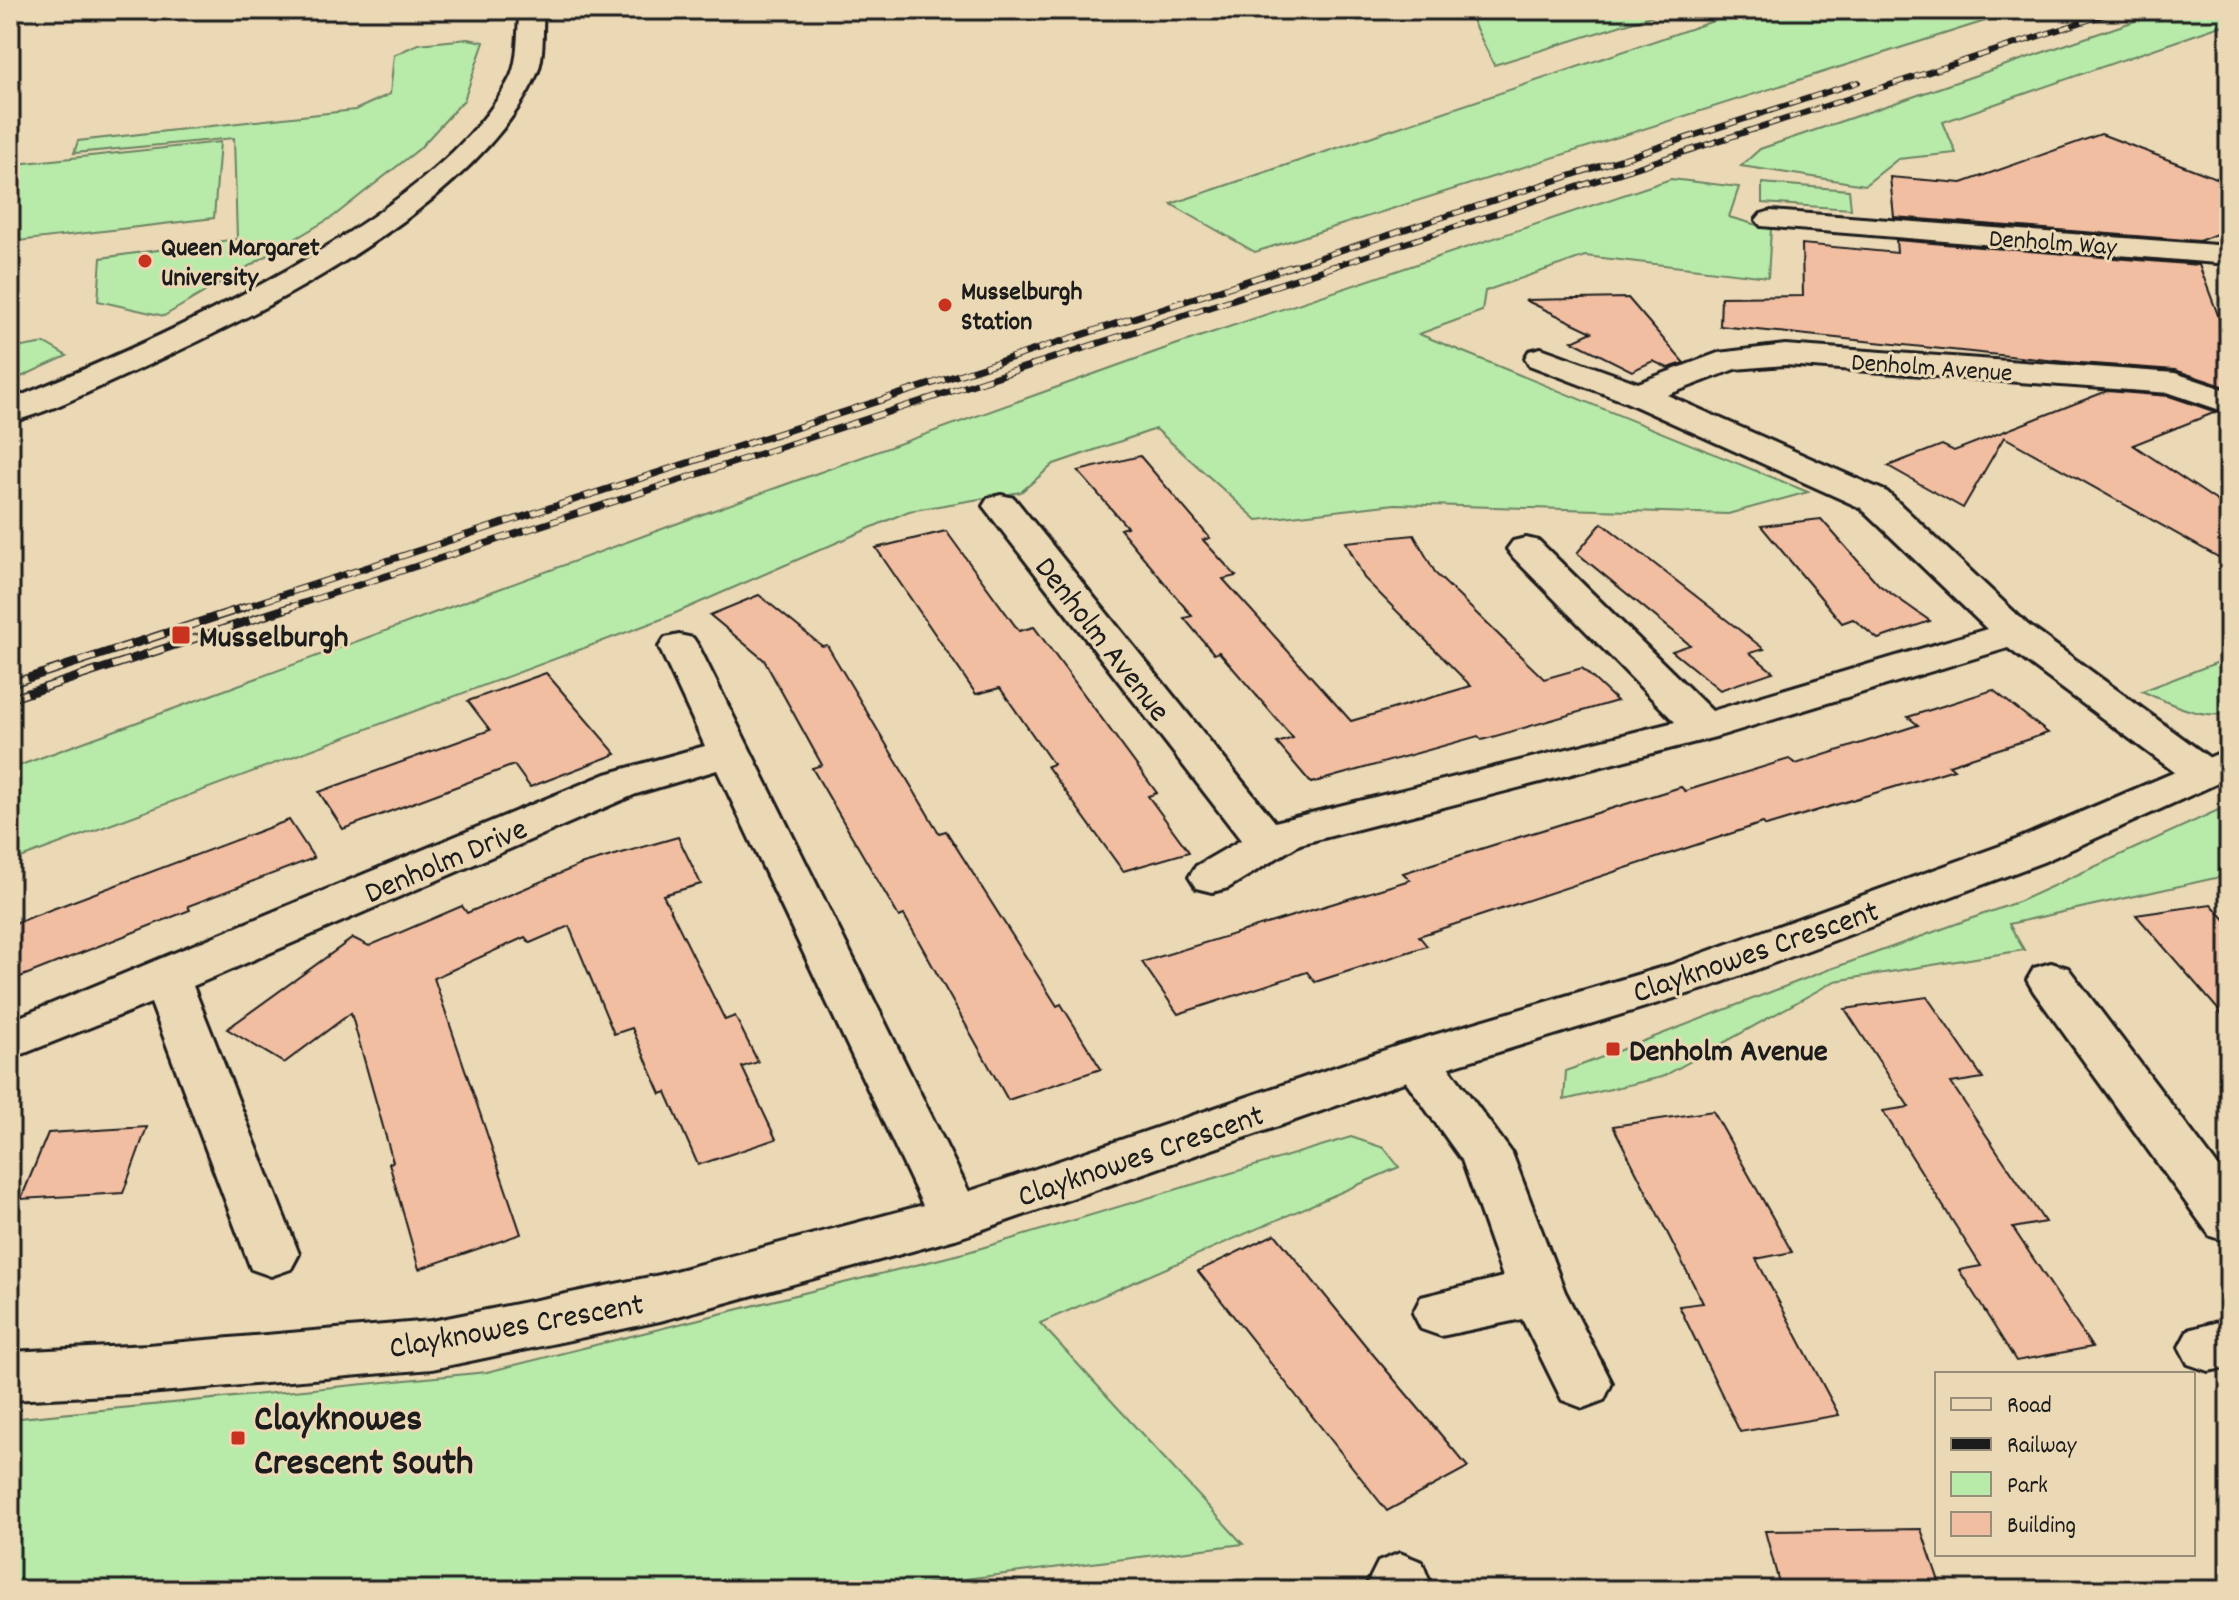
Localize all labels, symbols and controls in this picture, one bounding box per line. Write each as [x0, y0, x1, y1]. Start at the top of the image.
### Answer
street label: Denholm Way [1988, 222, 2118, 267]
place label: Queen Margaret University [161, 231, 320, 298]
marker: Queen Margaret University [136, 252, 154, 270]
place label: Musselburgh Station [961, 275, 1082, 342]
marker: Musselburgh Station [936, 296, 954, 314]
street label: Denholm Avenue [1850, 345, 2014, 394]
street label: Denholm Avenue [1021, 549, 1179, 734]
place label: Musselburgh [199, 617, 348, 663]
marker: Musselburgh [170, 624, 192, 646]
street label: Denholm Drive [358, 809, 536, 919]
street label: Clayknowes Crescent [1627, 891, 1886, 1018]
place label: Denholm Avenue [1629, 1031, 1828, 1077]
marker: Denholm Avenue [1604, 1040, 1622, 1058]
street label: Clayknowes Crescent [1012, 1095, 1271, 1222]
street label: Clayknowes Crescent [386, 1284, 648, 1374]
legend [1935, 1372, 2195, 1556]
text: Road [2007, 1390, 2052, 1424]
place label: Clayknowes Crescent South [254, 1394, 473, 1493]
marker: Clayknowes Crescent South [229, 1429, 247, 1447]
text: Railway [2007, 1430, 2078, 1464]
text: Park [2007, 1470, 2048, 1504]
text: Building [2007, 1510, 2076, 1544]

